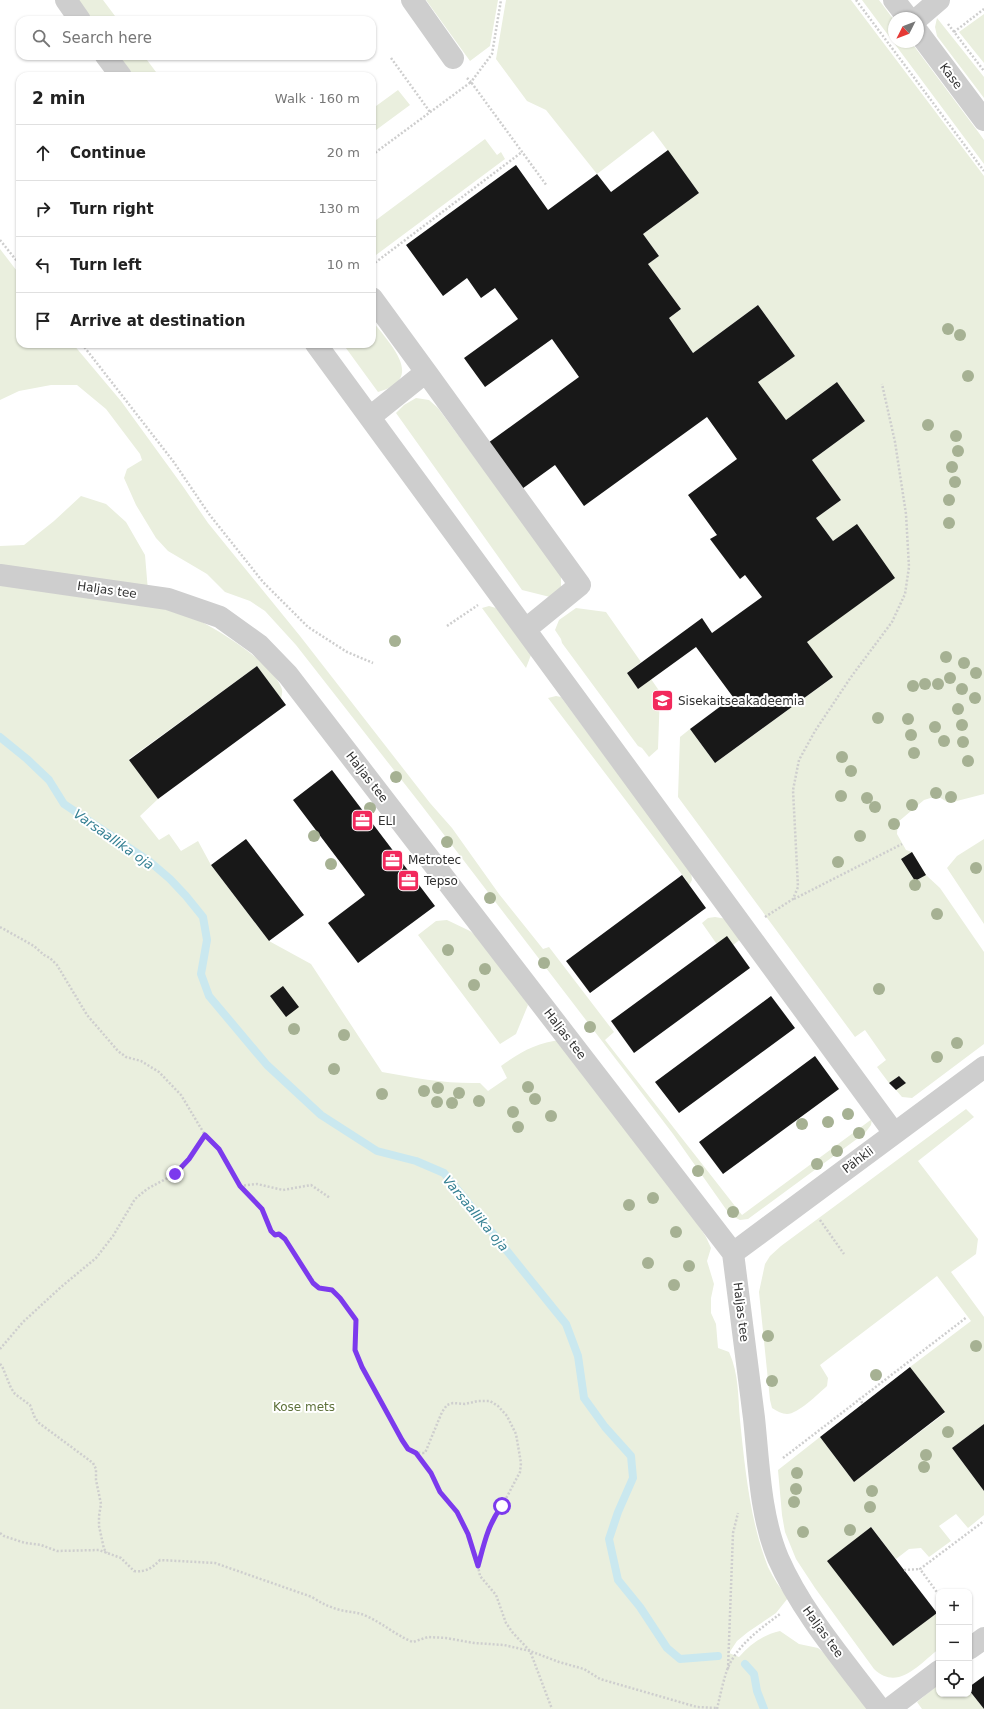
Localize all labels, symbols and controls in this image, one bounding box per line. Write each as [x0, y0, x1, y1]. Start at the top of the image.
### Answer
north arrow [888, 12, 924, 48]
search box [16, 16, 376, 60]
icon: search [30, 27, 52, 49]
text: Search here [62, 29, 152, 47]
street label: Kase [937, 60, 965, 92]
text: 2 min [32, 88, 85, 108]
text: Walk · 160 m [275, 91, 360, 106]
icon: ahead [32, 142, 54, 164]
text: Continue [70, 144, 146, 162]
text: 20 m [327, 145, 360, 160]
icon: right [32, 198, 54, 220]
text: Turn right [70, 200, 154, 218]
text: 130 m [318, 201, 360, 216]
icon: left [32, 254, 54, 276]
text: Turn left [70, 256, 142, 274]
text: 10 m [327, 257, 360, 272]
icon: arrive [32, 310, 54, 332]
text: Arrive at destination [70, 312, 245, 330]
street label: Haljas tee [76, 579, 138, 601]
school or university icon: Sisekaitseakadeemia [650, 688, 676, 714]
place label: Sisekaitseakadeemia [678, 694, 805, 708]
street label: Haljas tee [343, 749, 391, 805]
water label: Varsaallika oja [71, 806, 157, 873]
office icon: ELI [349, 808, 375, 834]
place label: ELI [378, 814, 396, 828]
office icon: Metrotec [379, 847, 405, 873]
place label: Metrotec [408, 853, 461, 867]
office icon: Tepso [395, 868, 421, 894]
place label: Tepso [423, 874, 458, 888]
street label: Haljas tee [541, 1006, 589, 1062]
street label: Pähkli [840, 1144, 876, 1176]
route end [166, 1165, 184, 1183]
water label: Varsaallika oja [440, 1172, 512, 1254]
street label: Haljas tee [730, 1281, 752, 1343]
park label: Kose mets [273, 1400, 335, 1414]
route start [493, 1497, 511, 1515]
map controls [936, 1589, 972, 1697]
button: + [936, 1589, 972, 1625]
street label: Haljas tee [800, 1604, 846, 1660]
button: − [936, 1625, 972, 1661]
button: locate [936, 1661, 972, 1697]

